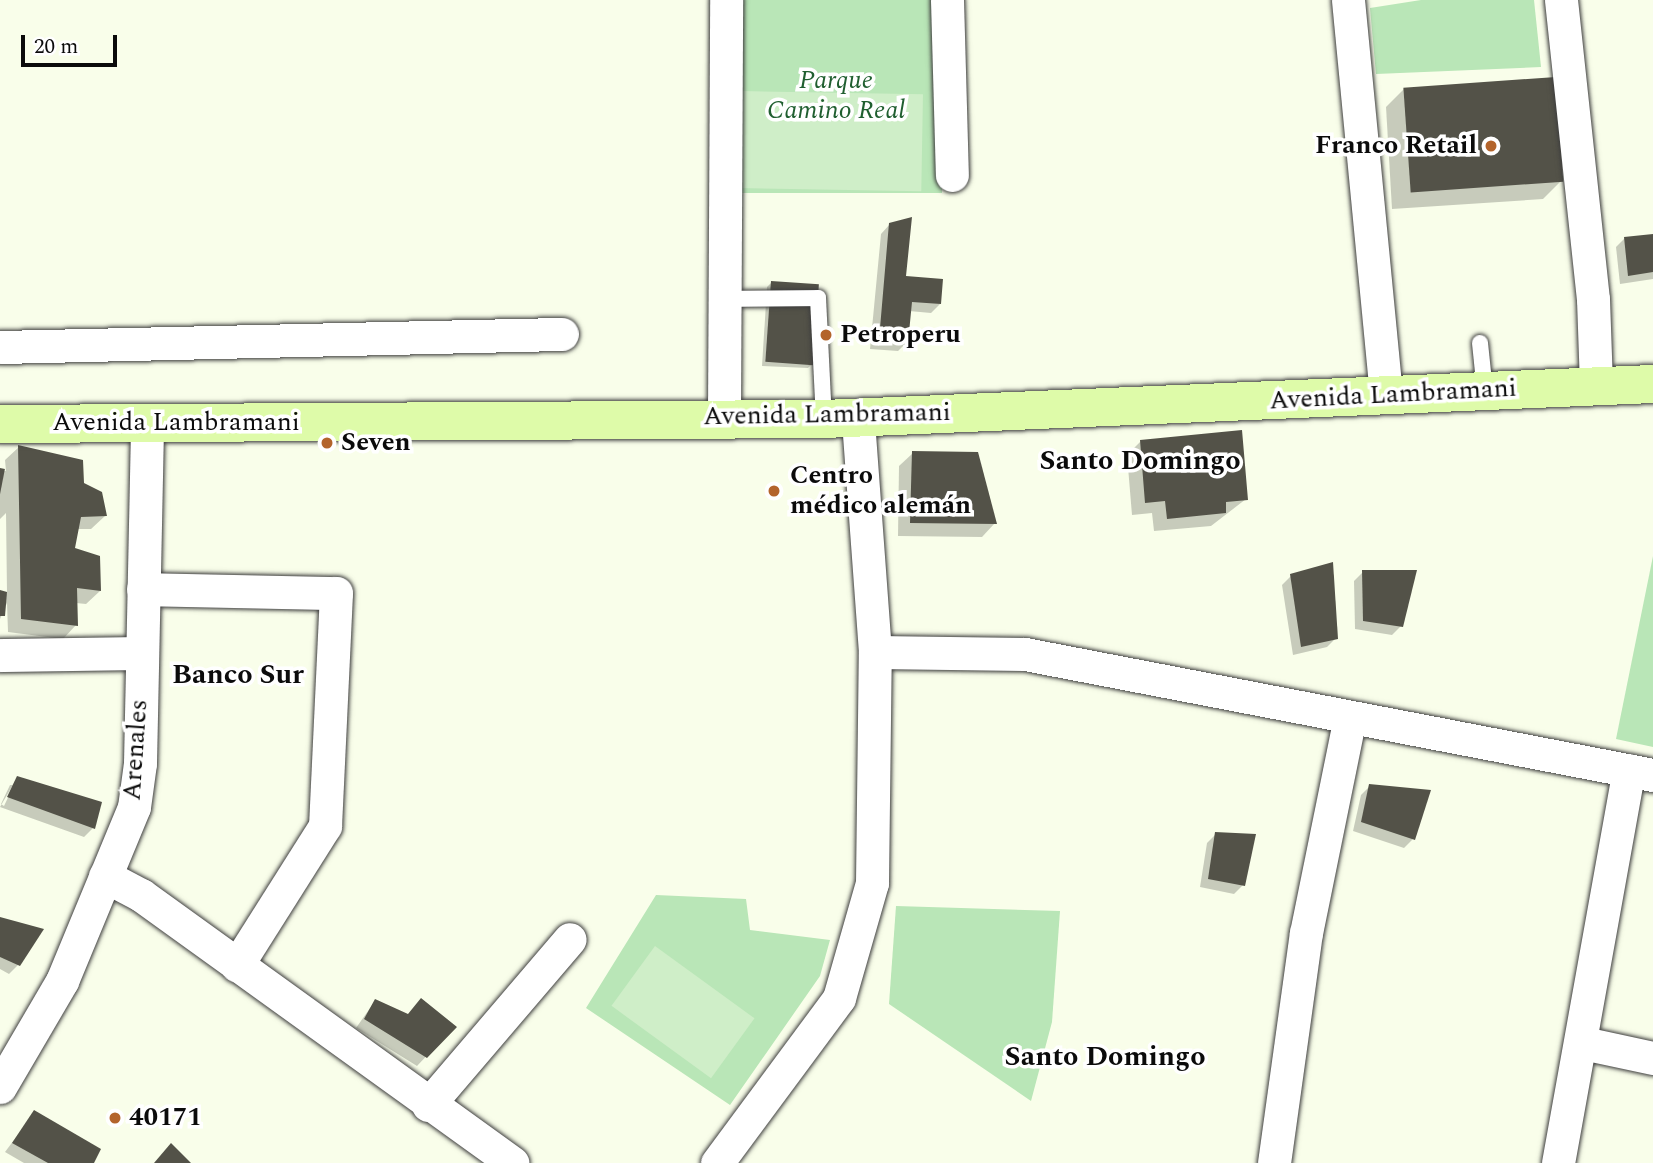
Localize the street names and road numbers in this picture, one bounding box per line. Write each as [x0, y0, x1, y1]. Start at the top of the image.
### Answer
street label: Avenida Lambramani [1269, 373, 1517, 417]
street label: Avenida Lambramani [703, 397, 951, 433]
street label: Avenida Lambramani [52, 407, 300, 439]
street label: Arenales [117, 698, 155, 802]

